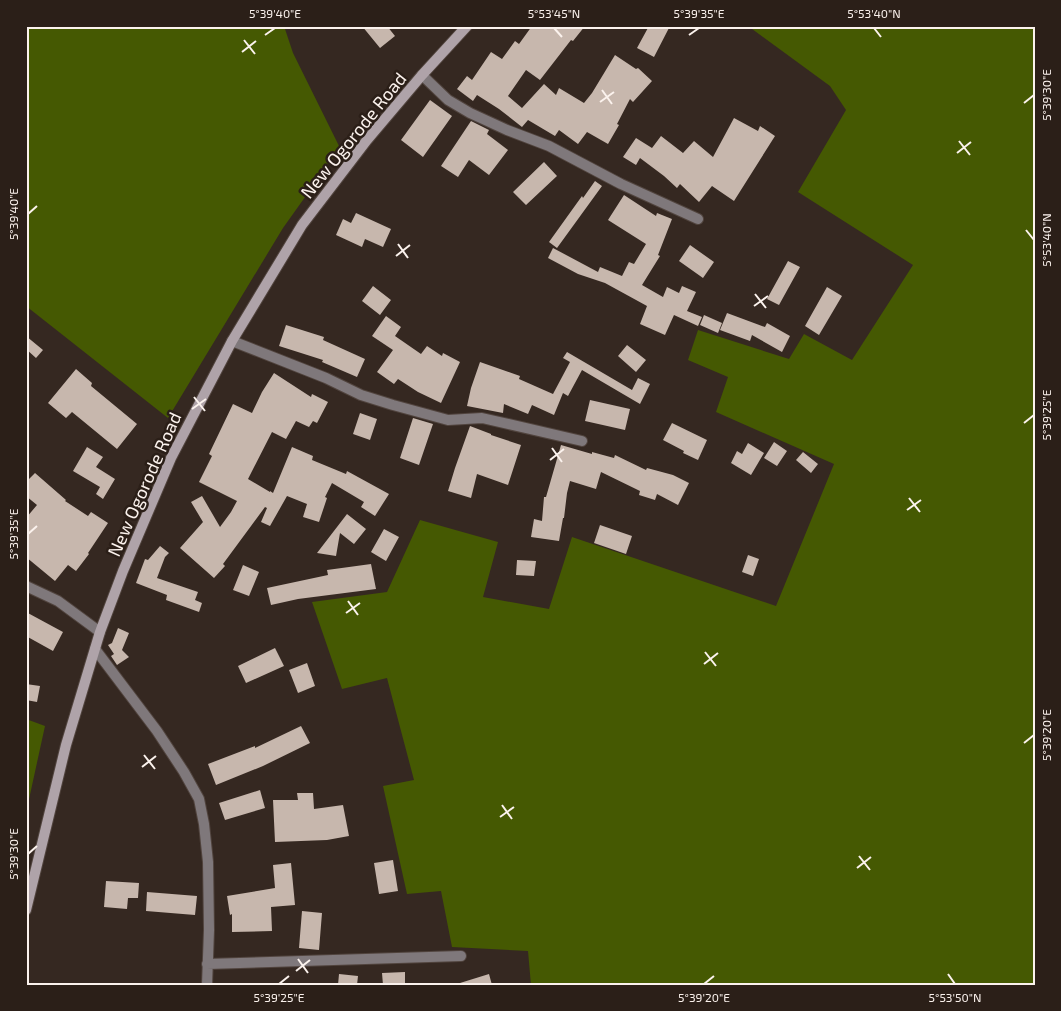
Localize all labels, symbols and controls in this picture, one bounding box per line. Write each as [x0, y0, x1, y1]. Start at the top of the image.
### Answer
text: 5°39'40"E [249, 6, 301, 20]
text: 5°53'45"N [528, 6, 580, 20]
text: 5°39'35"E [674, 6, 725, 20]
text: 5°53'40"N [847, 6, 901, 20]
street label: New Ogorode Road [295, 68, 411, 202]
text: 5°39'30"E [1039, 69, 1053, 121]
text: 5°39'40"E [6, 188, 20, 240]
text: 5°53'40"N [1039, 213, 1053, 267]
text: 5°39'25"E [1039, 389, 1053, 440]
street label: New Ogorode Road [102, 408, 186, 560]
text: 5°39'35"E [6, 508, 20, 559]
text: 5°39'20"E [1039, 709, 1053, 761]
text: 5°39'30"E [6, 828, 20, 880]
text: 5°39'25"E [254, 990, 305, 1004]
text: 5°39'20"E [678, 990, 730, 1004]
text: 5°53'50"N [929, 990, 981, 1004]

